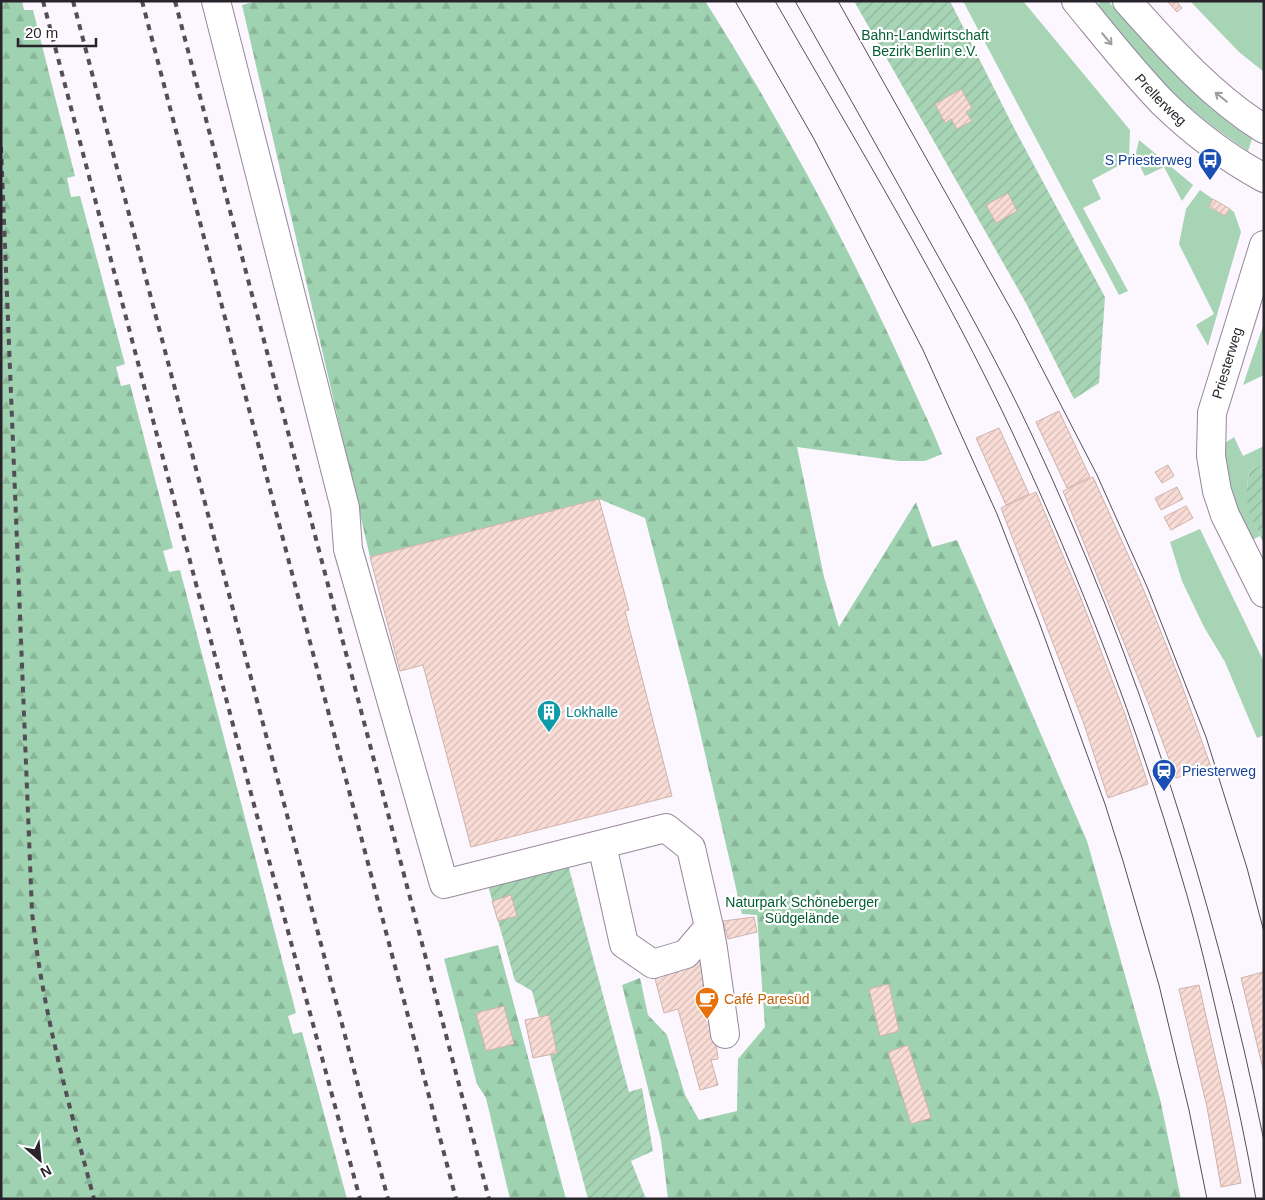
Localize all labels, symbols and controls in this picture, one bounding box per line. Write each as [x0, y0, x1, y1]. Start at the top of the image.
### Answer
scale bar [18, 15, 95, 47]
text: 20 m [25, 24, 58, 41]
park label: Bahn-Landwirtschaft Bezirk Berlin e.V. [861, 27, 989, 59]
one-way arrow [1102, 32, 1113, 45]
street label: Prellerweg [1132, 70, 1190, 129]
one-way arrow [1214, 92, 1227, 103]
bus stop icon: S Priesterweg [1197, 147, 1223, 181]
place label: S Priesterweg [1105, 152, 1192, 168]
street label: Priesterweg [1209, 325, 1245, 401]
building icon: Lokhalle [536, 699, 562, 733]
place label: Lokhalle [566, 704, 618, 720]
station icon: Priesterweg [1151, 758, 1177, 792]
place label: Priesterweg [1182, 763, 1256, 779]
park label: Naturpark Schöneberger Südgelände [725, 894, 879, 926]
cafe icon: Café Paresüd [694, 986, 720, 1020]
place label: Café Paresüd [724, 991, 810, 1007]
north arrow [15, 1135, 65, 1185]
text: N [38, 1162, 54, 1181]

